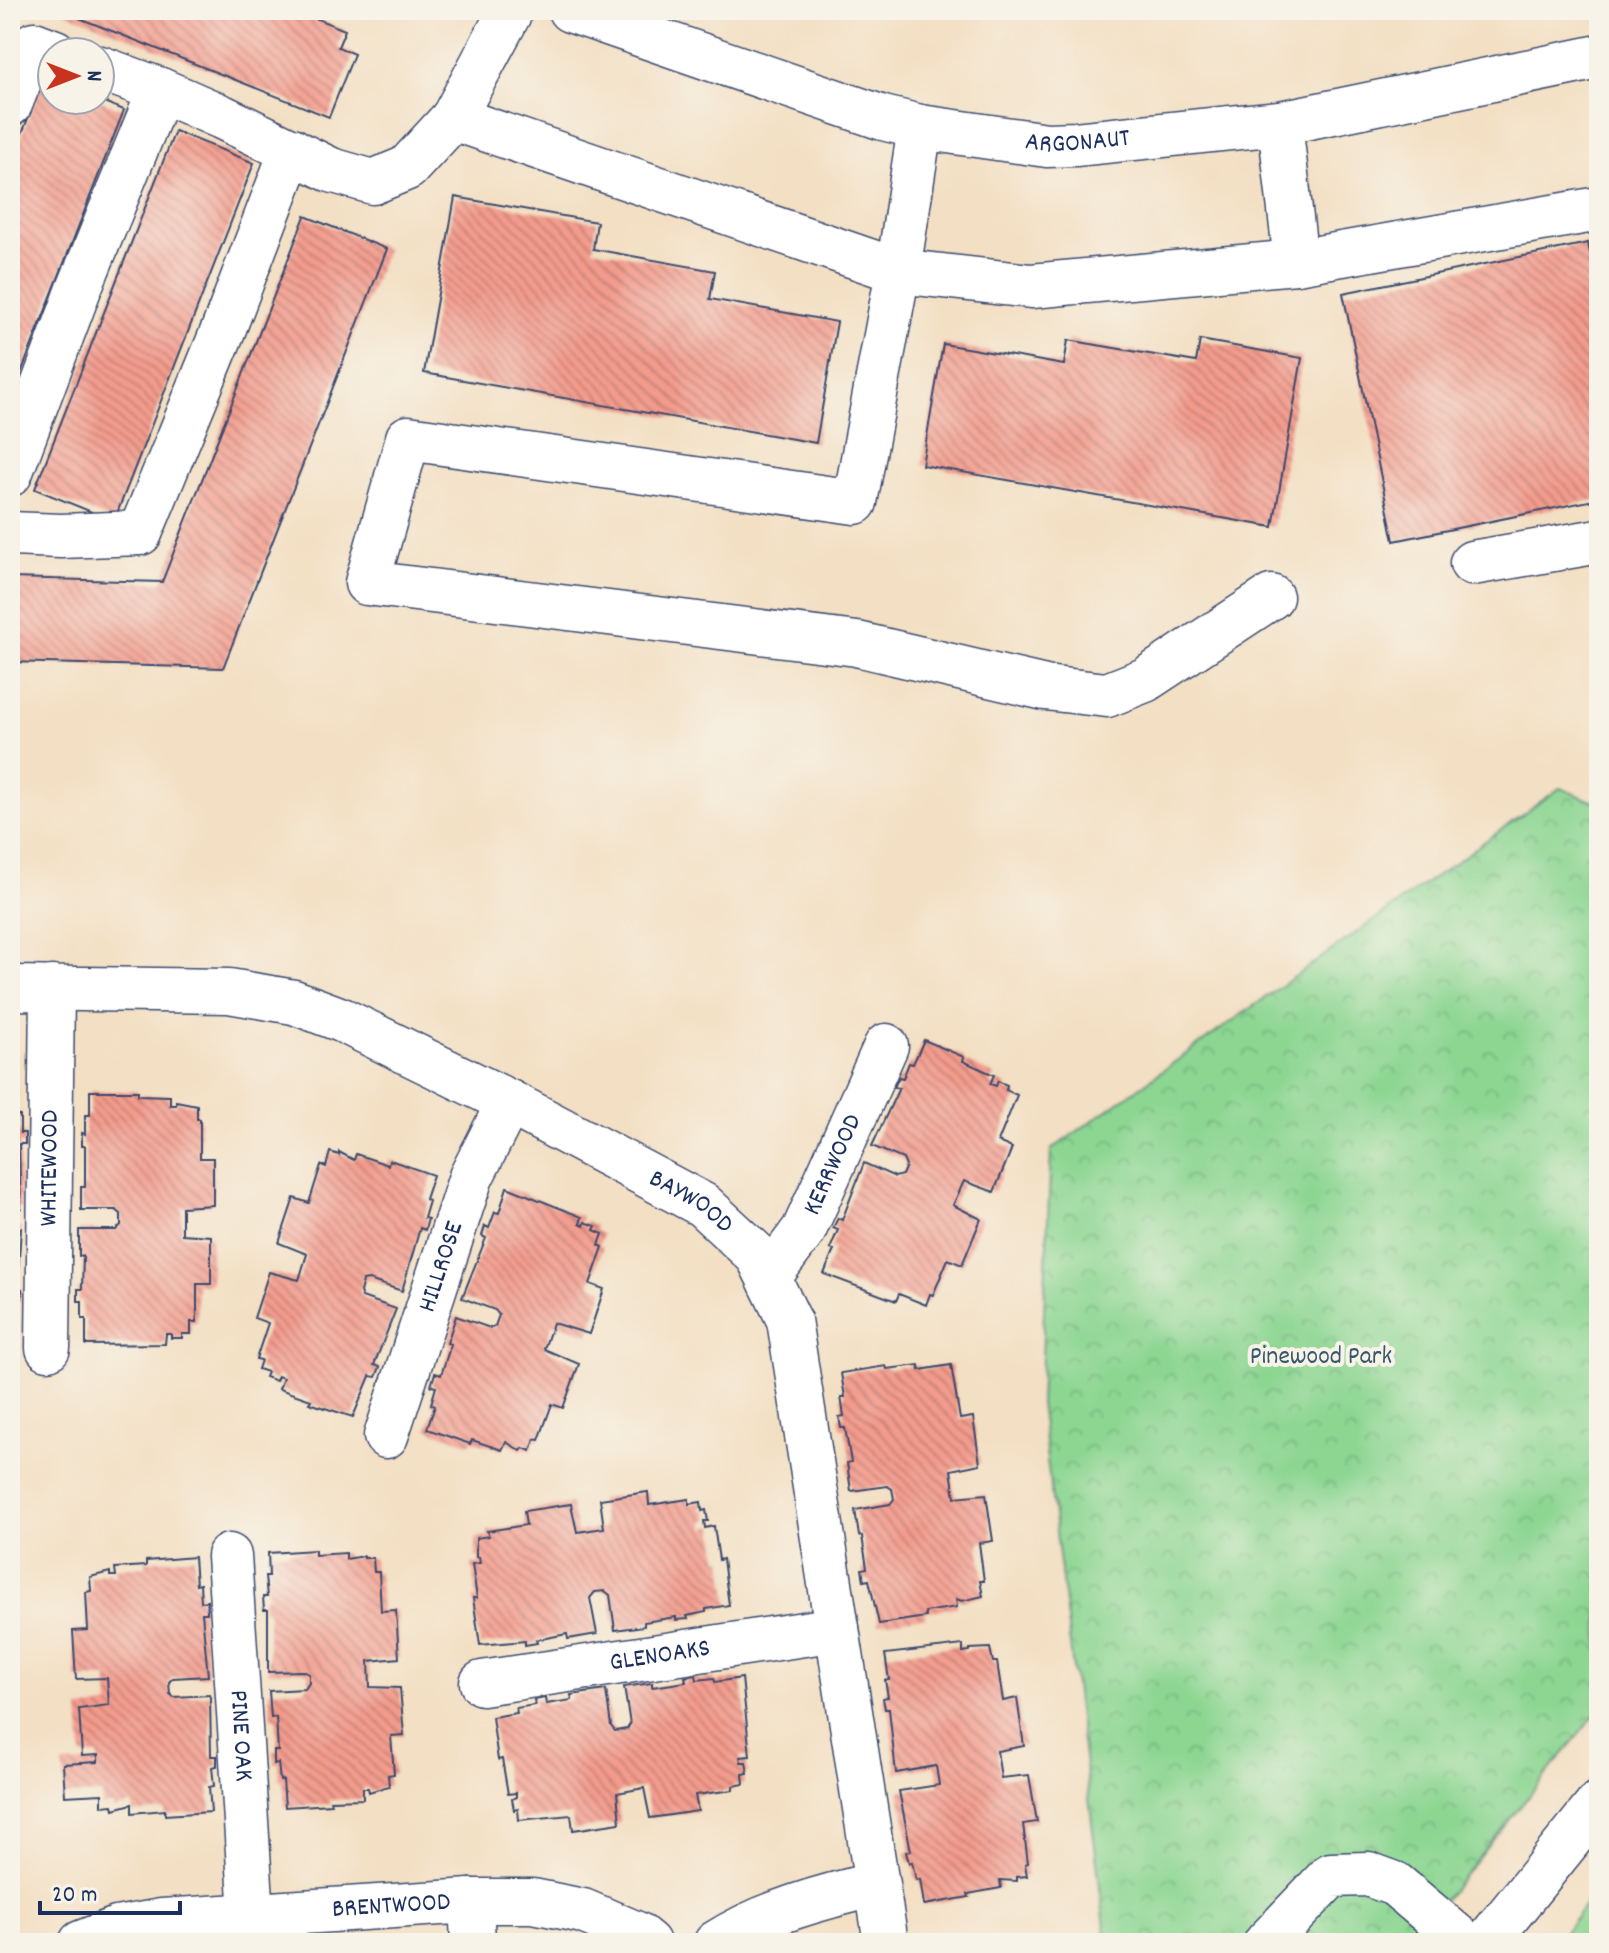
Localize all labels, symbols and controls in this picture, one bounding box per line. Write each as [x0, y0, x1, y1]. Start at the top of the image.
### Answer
north arrow [36, 36, 116, 116]
text: N [77, 71, 108, 82]
street label: ARGONAUT [1023, 120, 1132, 164]
street label: KERRWOOD [794, 1108, 872, 1221]
street label: WHITEWOOD [31, 1109, 69, 1227]
street label: BAYWOOD [642, 1161, 741, 1243]
street label: HILLROSE [409, 1216, 474, 1317]
park label: Pinewood Park [1250, 1339, 1392, 1376]
street label: GLENOAKS [607, 1630, 713, 1682]
street label: PINE OAK [219, 1689, 262, 1783]
scale bar [40, 1865, 180, 1915]
text: 20 m [52, 1879, 98, 1913]
street label: BRENTWOOD [331, 1884, 451, 1928]

